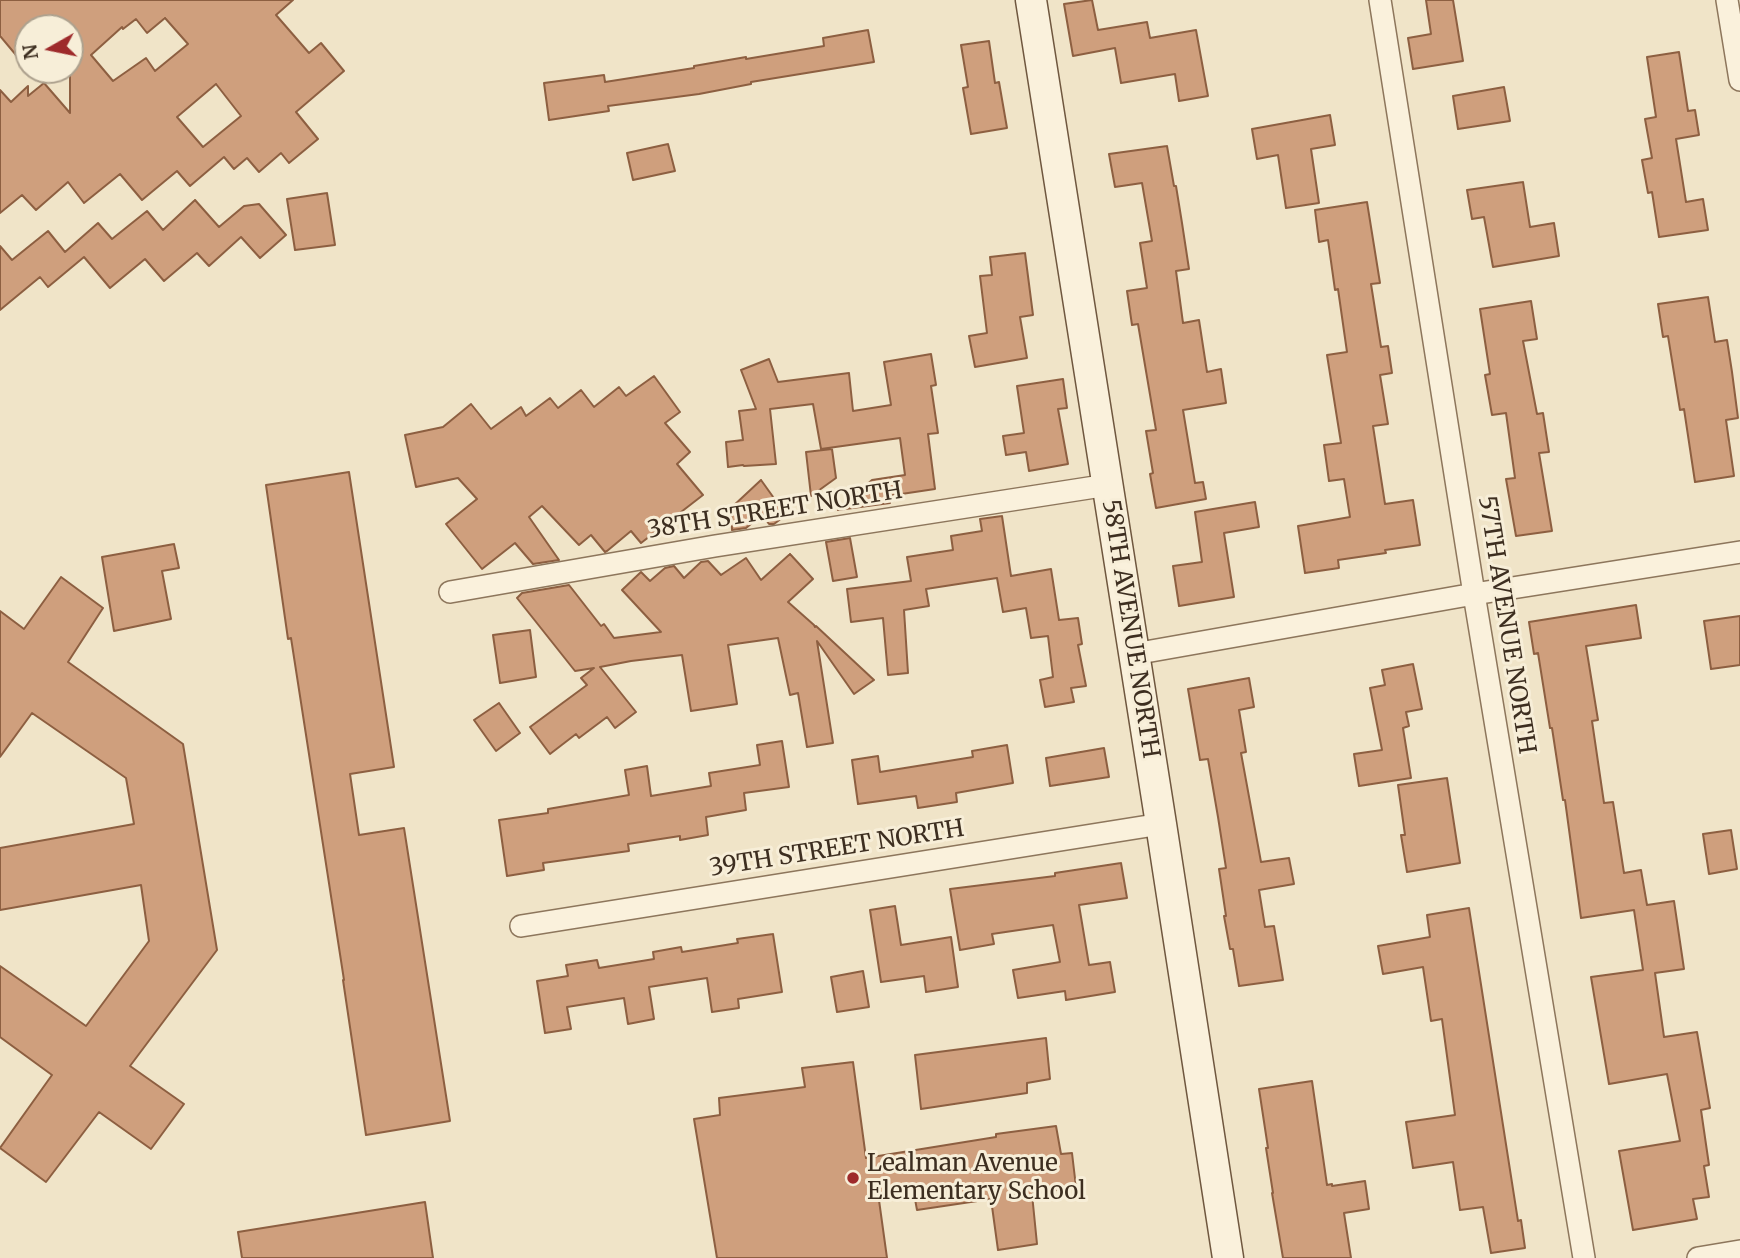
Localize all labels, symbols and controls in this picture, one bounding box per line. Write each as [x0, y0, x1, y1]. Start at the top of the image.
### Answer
north arrow [14, 14, 84, 84]
text: N [17, 43, 43, 61]
street label: 38TH STREET NORTH [646, 477, 904, 545]
street label: 57TH AVENUE NORTH [1471, 494, 1541, 756]
street label: 58TH AVENUE NORTH [1095, 498, 1165, 760]
street label: 39TH STREET NORTH [708, 815, 966, 883]
place label: Lealman Avenue Elementary School [867, 1150, 1086, 1206]
marker: Lealman Avenue Elementary School [845, 1170, 861, 1186]

